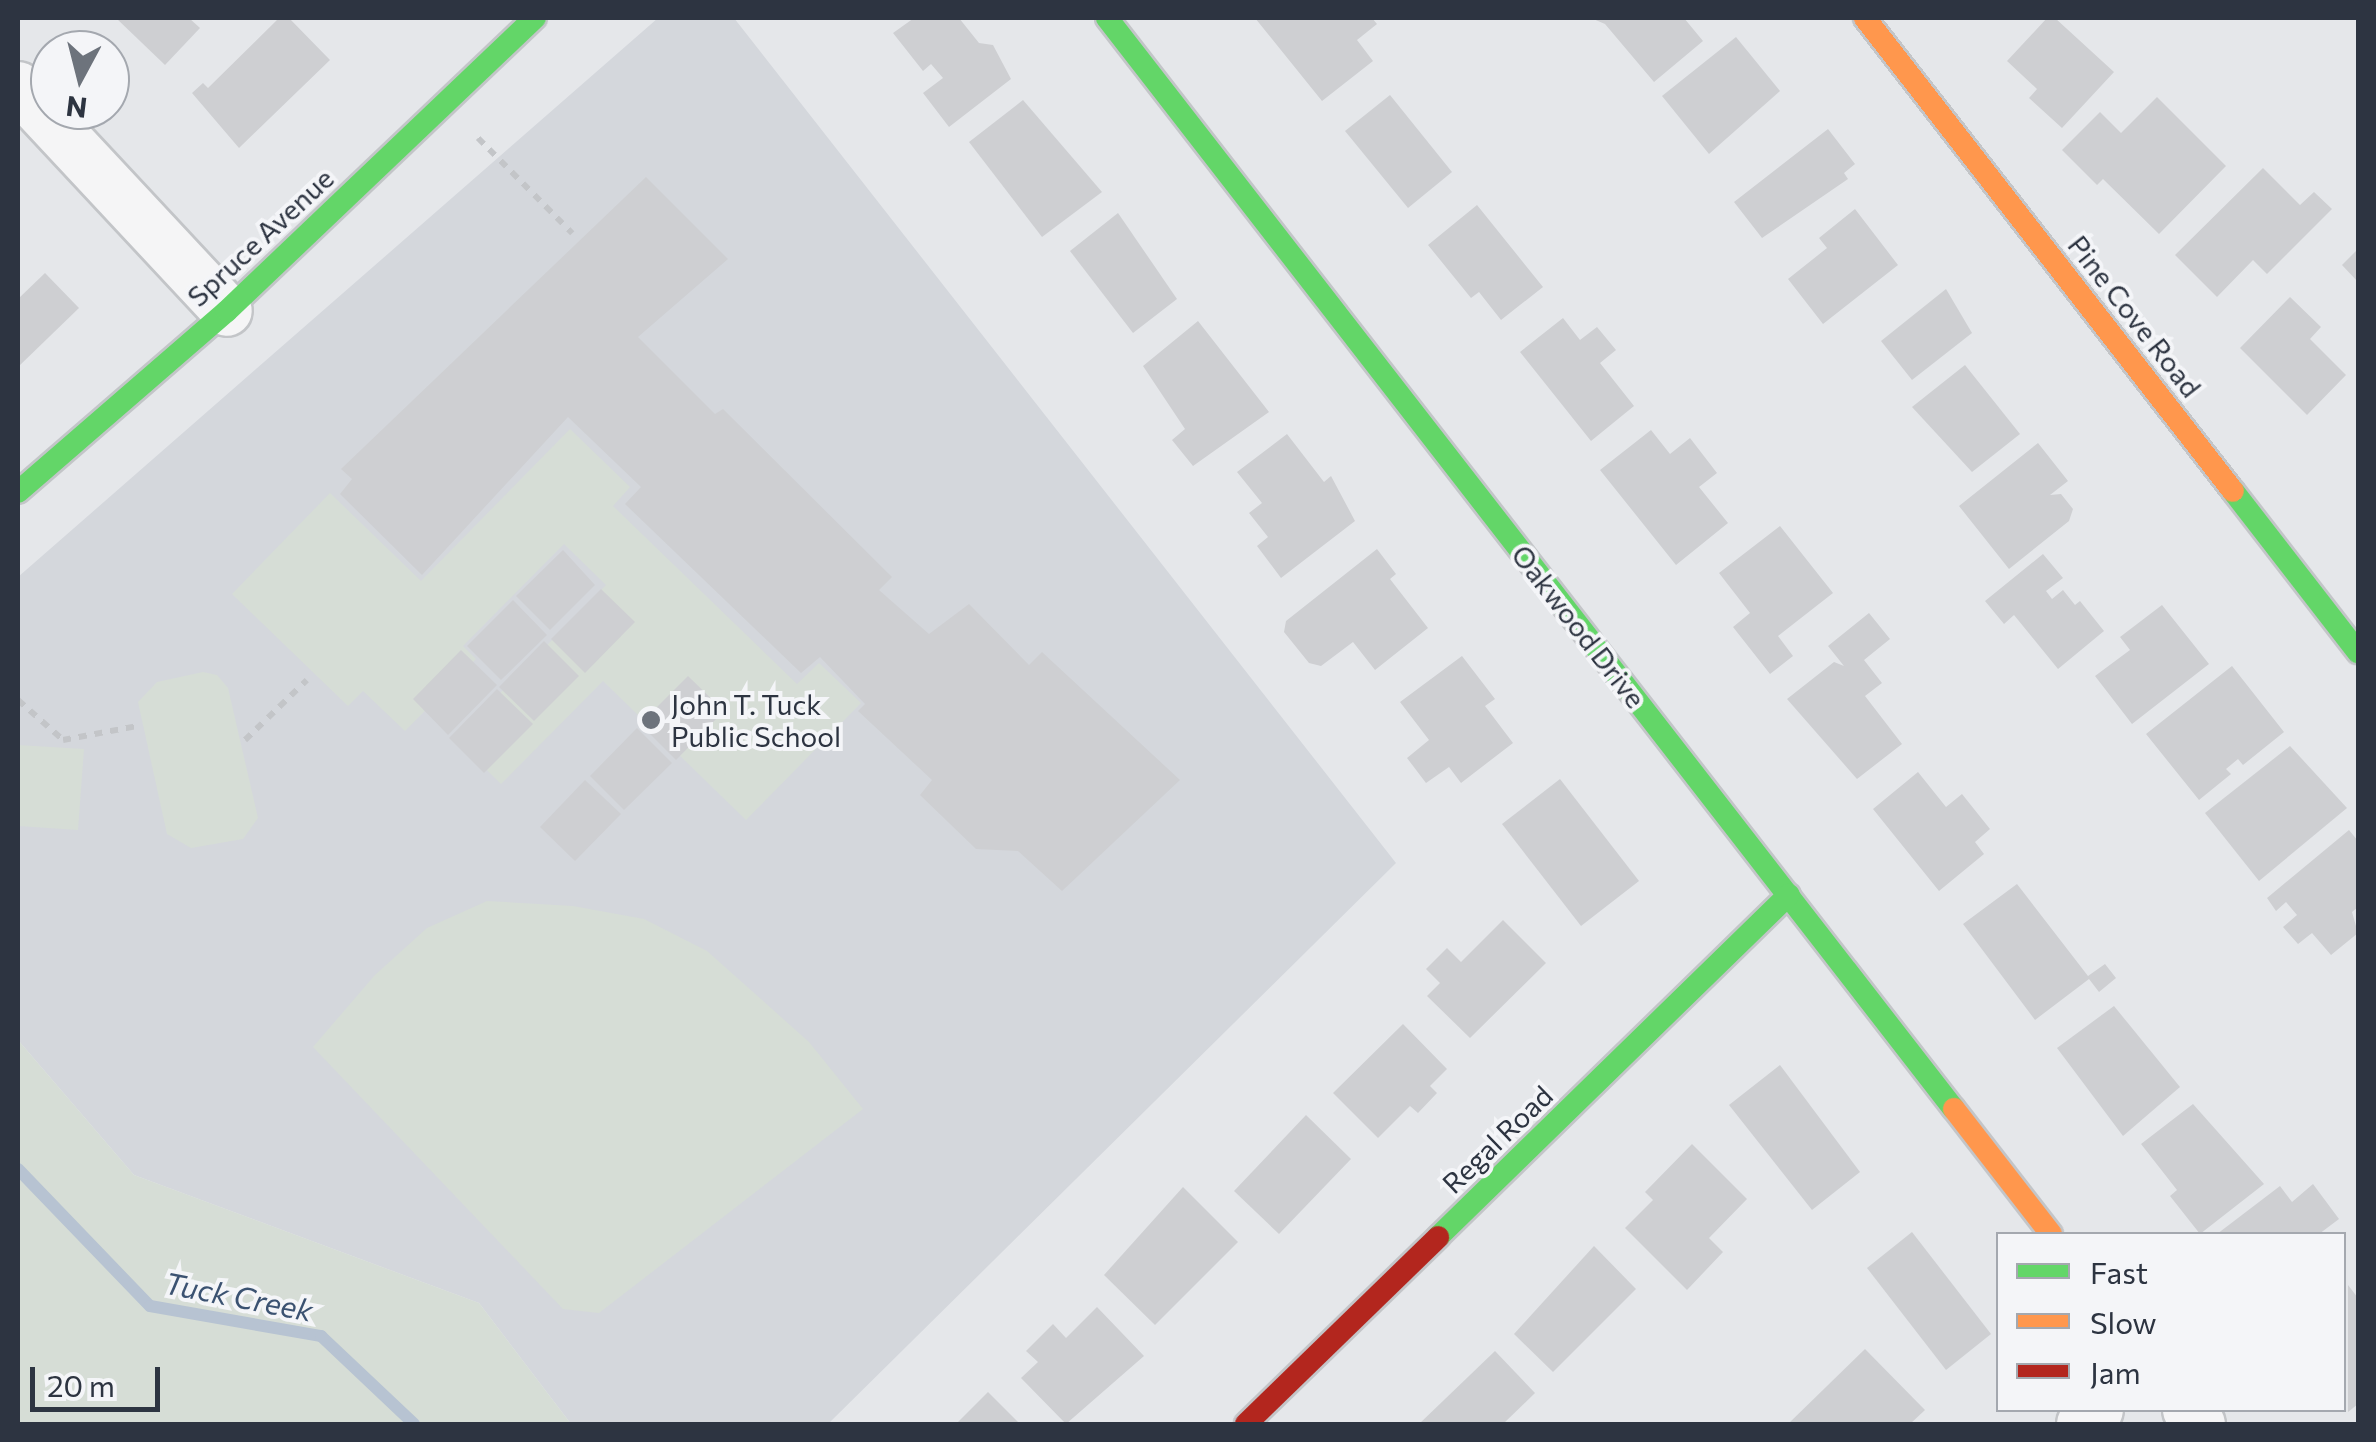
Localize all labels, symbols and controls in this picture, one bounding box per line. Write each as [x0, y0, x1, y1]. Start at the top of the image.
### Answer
north arrow [30, 30, 130, 130]
text: N [64, 90, 89, 126]
street label: Spruce Avenue [180, 161, 340, 313]
street label: Pine Cove Road [2062, 229, 2208, 403]
street label: Oakwood Drive [1505, 538, 1653, 714]
place label: John T. Tuck Public School [671, 687, 841, 753]
marker: John T. Tuck Public School [640, 709, 662, 731]
street label: Regal Road [1435, 1078, 1559, 1200]
legend [1996, 1232, 2346, 1412]
text: Fast [2090, 1253, 2148, 1290]
water label: Tuck Creek [162, 1264, 316, 1328]
text: Slow [2090, 1303, 2157, 1340]
scale bar [35, 1347, 165, 1409]
text: Jam [2090, 1353, 2141, 1390]
text: 20 m [47, 1366, 115, 1403]

